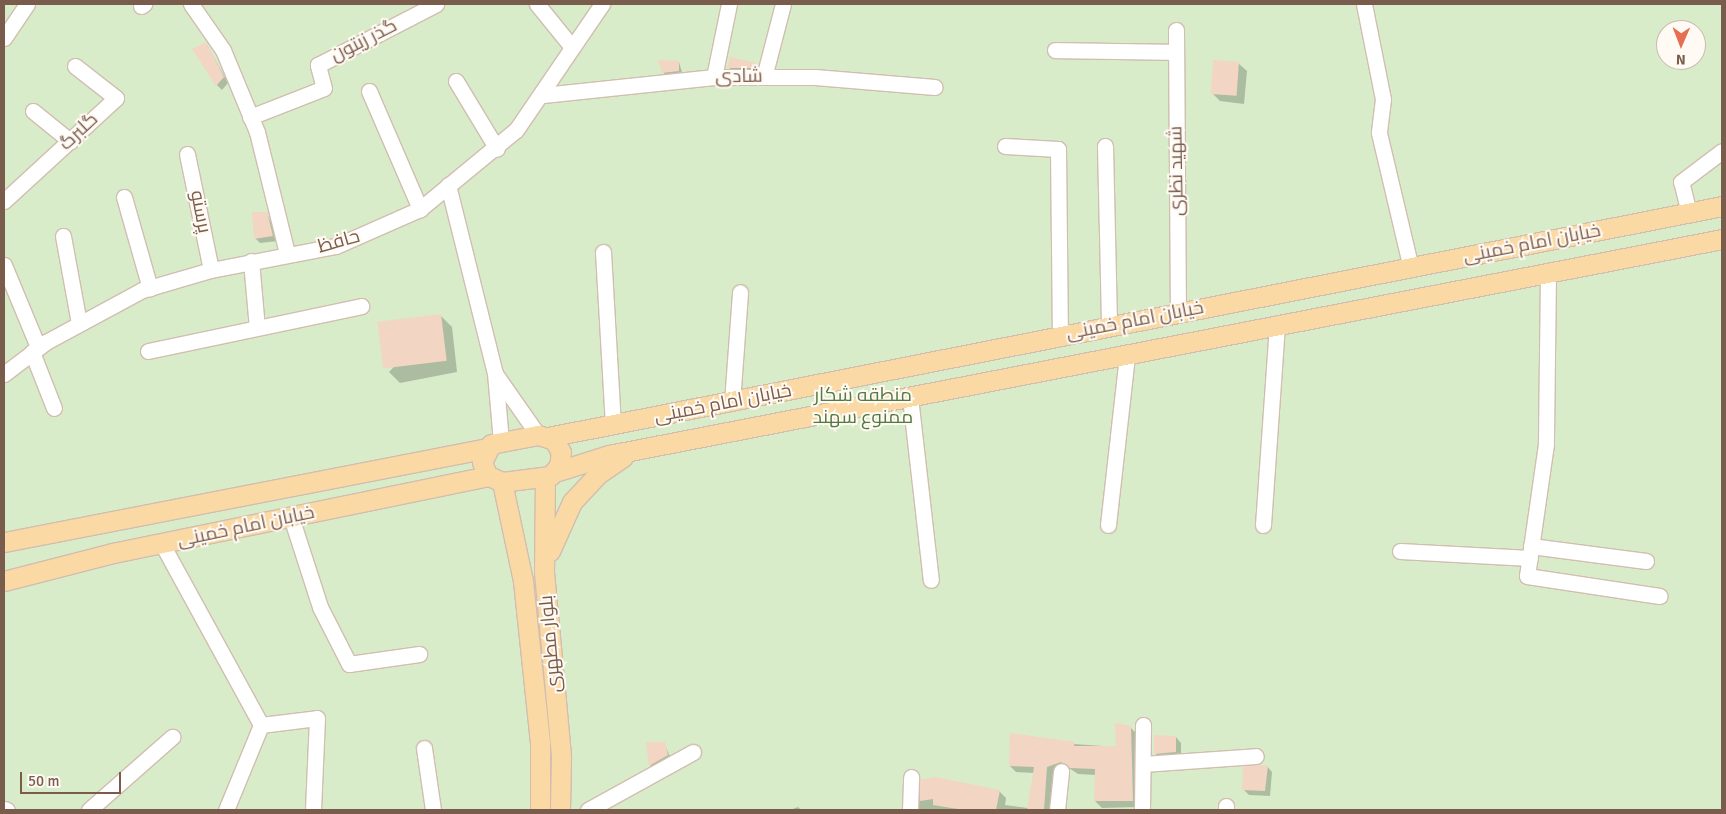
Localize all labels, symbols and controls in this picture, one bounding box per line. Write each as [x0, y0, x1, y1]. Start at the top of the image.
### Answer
street label: گذر زیتون [327, 15, 401, 67]
north arrow [1656, 20, 1706, 70]
text: N [1676, 51, 1686, 68]
street label: شادی [715, 65, 763, 89]
street label: گلبرگ [55, 108, 103, 156]
street label: شهید نظری [1165, 126, 1189, 216]
street label: پرستو [185, 189, 215, 235]
street label: خیابان امام خمینی [1461, 219, 1603, 269]
street label: حافظ [315, 225, 363, 259]
street label: خیابان امام خمینی [1064, 296, 1206, 346]
street label: خیابان امام خمینی [652, 379, 794, 429]
park label: منطقه شکار ممنوع سهند [813, 385, 913, 429]
street label: خیابان امام خمینی [175, 501, 317, 553]
street label: بلوار مطهری [535, 594, 567, 694]
scale bar [22, 762, 124, 794]
text: 50 m [28, 772, 59, 790]

